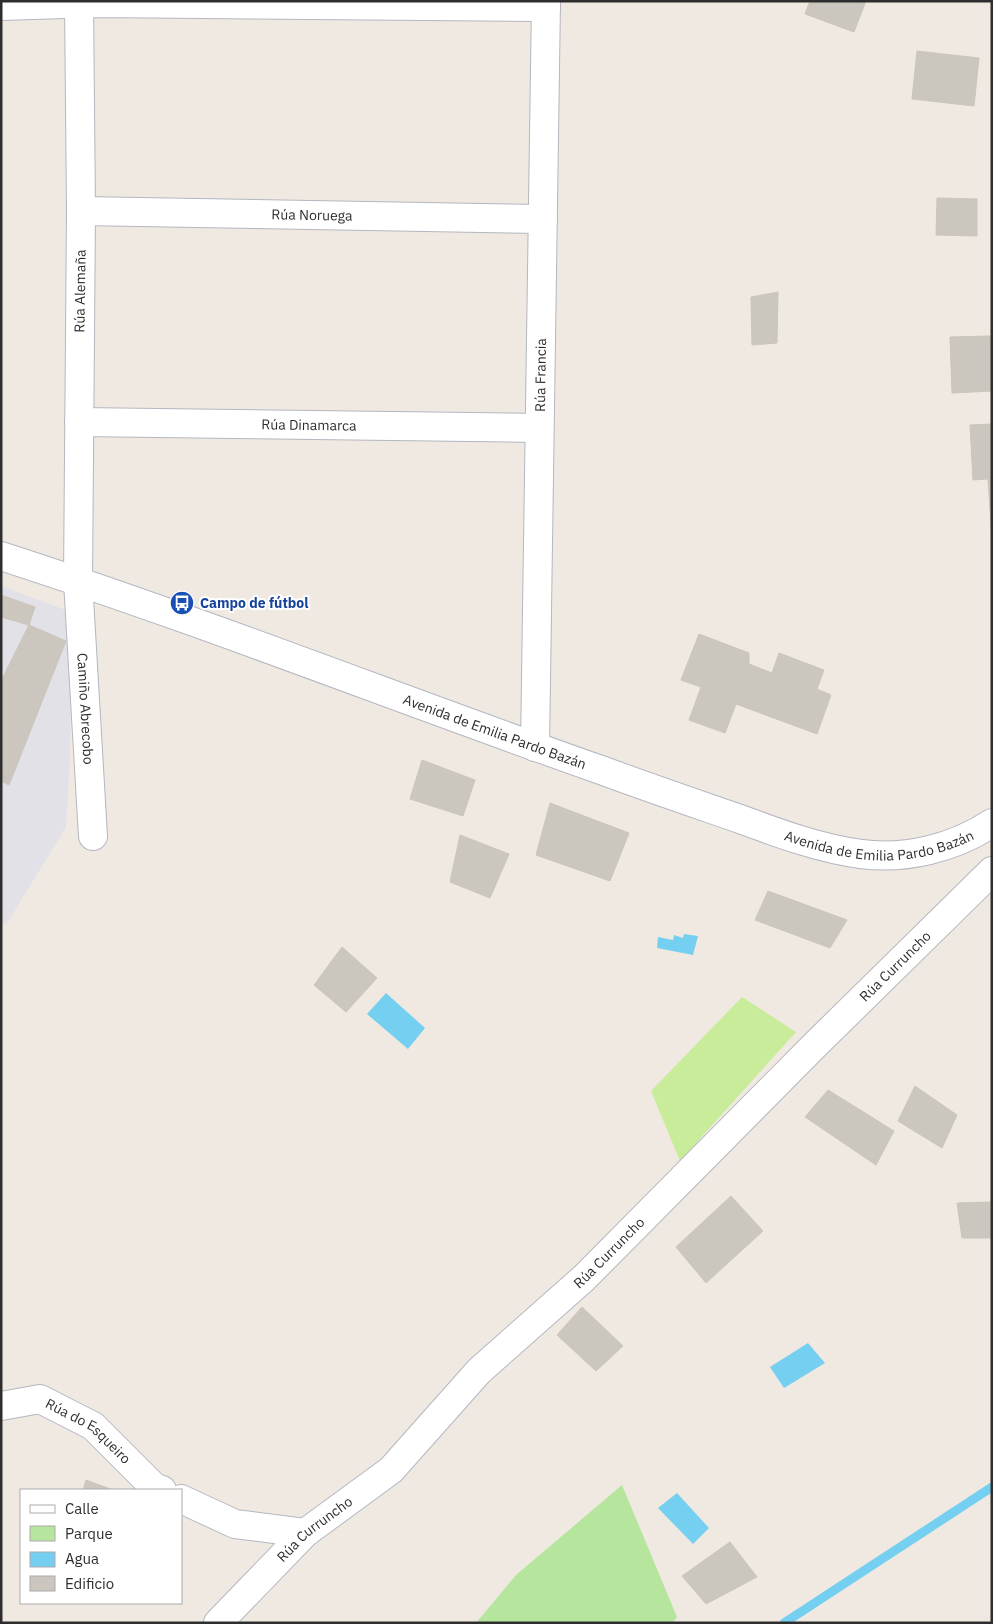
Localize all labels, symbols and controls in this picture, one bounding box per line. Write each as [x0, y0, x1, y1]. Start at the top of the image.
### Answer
street label: Rúa Noruega [271, 205, 353, 225]
street label: Rúa Alemaña [70, 249, 90, 333]
street label: Rúa Francia [531, 337, 550, 412]
street label: Rúa Dinamarca [261, 415, 357, 435]
bus stop icon: Campo de fútbol [169, 590, 195, 616]
place label: Campo de fútbol [200, 594, 308, 612]
street label: Camiño Abrecobo [73, 652, 98, 765]
street label: Avenida de Emilia Pardo Bazán [401, 690, 589, 773]
street label: Avenida de Emilia Pardo Bazán [782, 822, 976, 842]
text: Avenida de Emilia Pardo Bazán [782, 826, 977, 865]
street label: Rúa Curruncho [856, 927, 935, 1005]
street label: Rúa Curruncho [570, 1213, 648, 1292]
street label: Rúa do Esqueiro [42, 1394, 135, 1468]
legend [20, 1489, 182, 1604]
street label: Rúa Curruncho [273, 1492, 356, 1566]
text: Calle [65, 1499, 99, 1518]
text: Parque [65, 1524, 113, 1543]
text: Agua [65, 1549, 99, 1568]
text: Edificio [65, 1574, 114, 1593]

